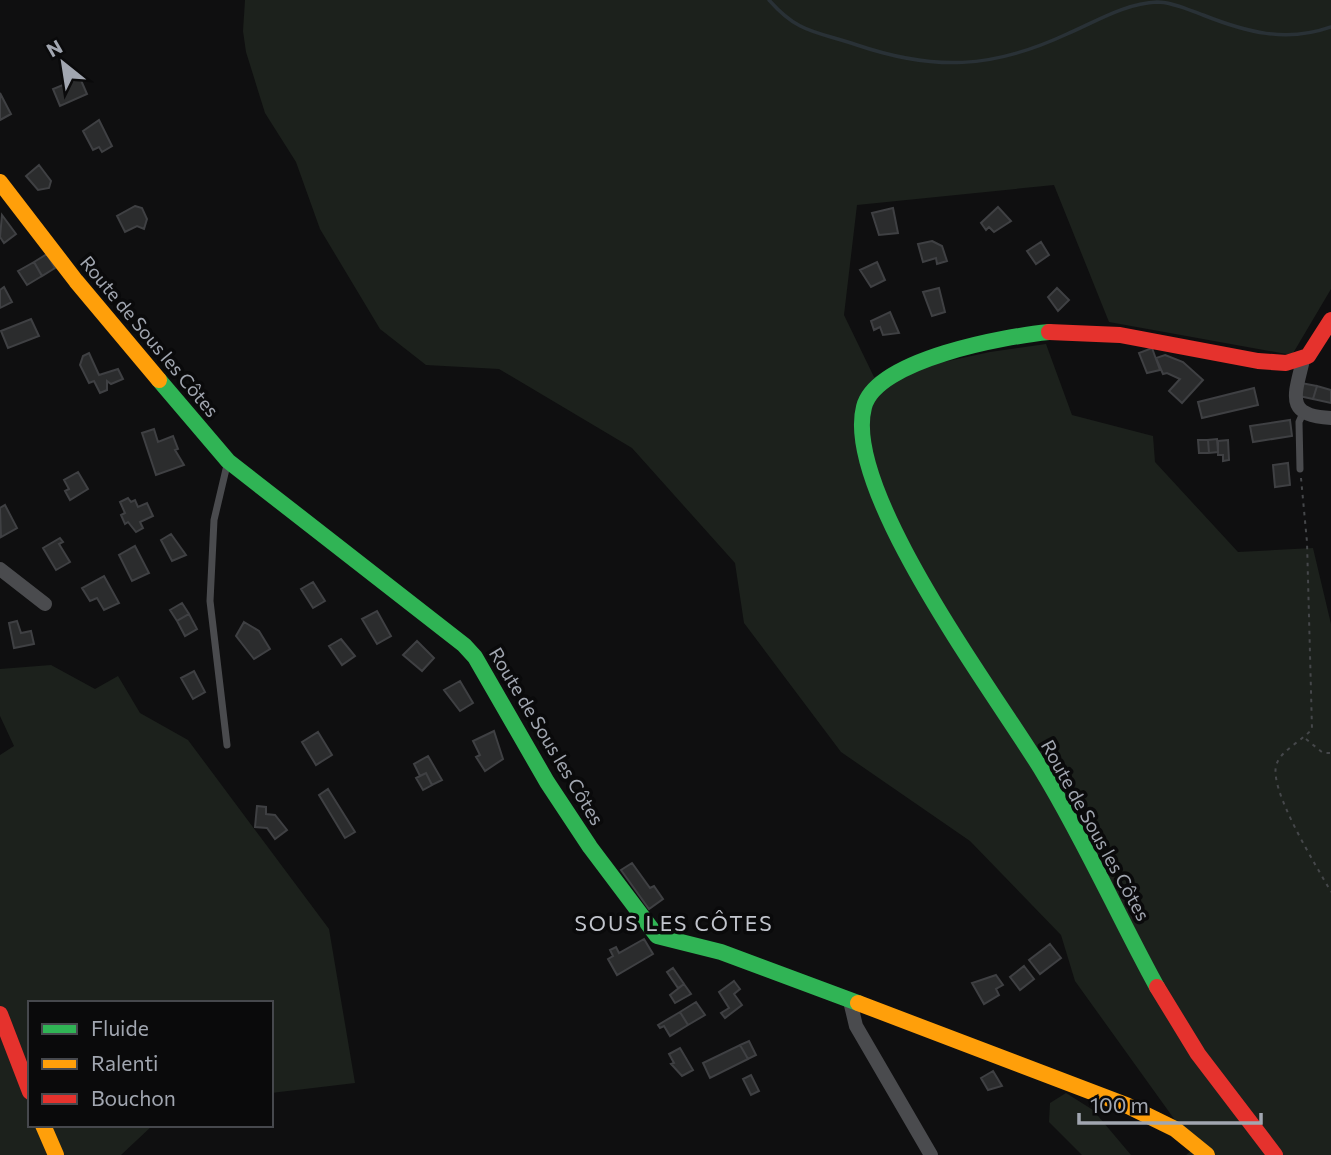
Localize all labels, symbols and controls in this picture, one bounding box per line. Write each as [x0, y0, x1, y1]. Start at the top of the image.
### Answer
north arrow [28, 28, 98, 98]
text: N [42, 34, 66, 61]
street label: Route de Sous les Côtes [76, 251, 224, 421]
street label: Route de Sous les Côtes [485, 643, 609, 829]
street label: Route de Sous les Côtes [1037, 736, 1155, 924]
district label: SOUS LES CÔTES [574, 910, 774, 935]
legend [28, 1001, 273, 1127]
text: Fluide [91, 1015, 149, 1040]
text: Ralenti [91, 1050, 158, 1075]
scale bar [1079, 1082, 1261, 1126]
text: Bouchon [91, 1085, 176, 1110]
text: 100 m [1090, 1092, 1149, 1117]

